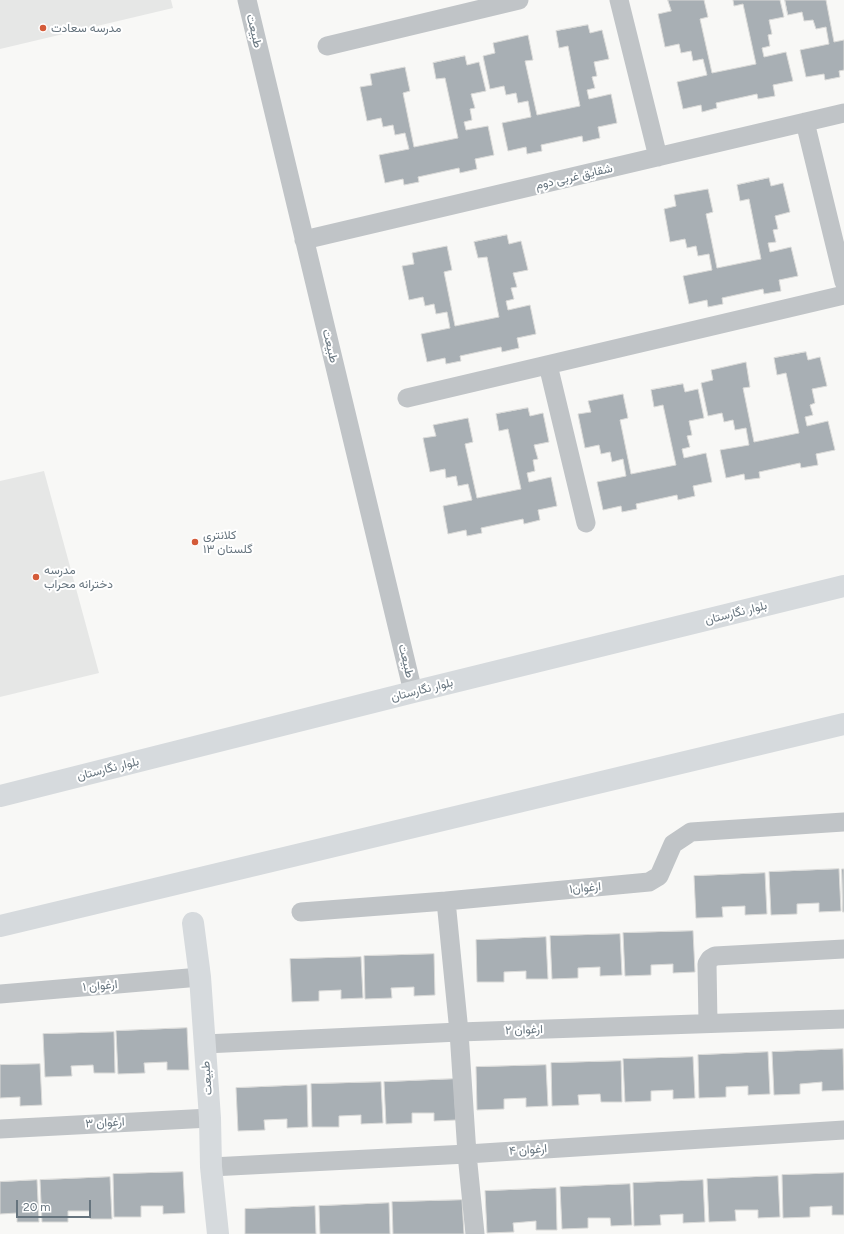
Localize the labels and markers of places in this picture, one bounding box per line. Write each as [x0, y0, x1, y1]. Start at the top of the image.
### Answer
place label: مدرسه سعادت [51, 21, 121, 35]
marker: مدرسه سعادت [38, 23, 48, 33]
place label: کلانتری ۱۳ گلستان [203, 528, 252, 556]
marker: کلانتری ۱۳ گلستان [190, 537, 200, 547]
place label: مدرسه دخترانه محراب [44, 563, 113, 591]
marker: مدرسه دخترانه محراب [31, 572, 41, 582]

